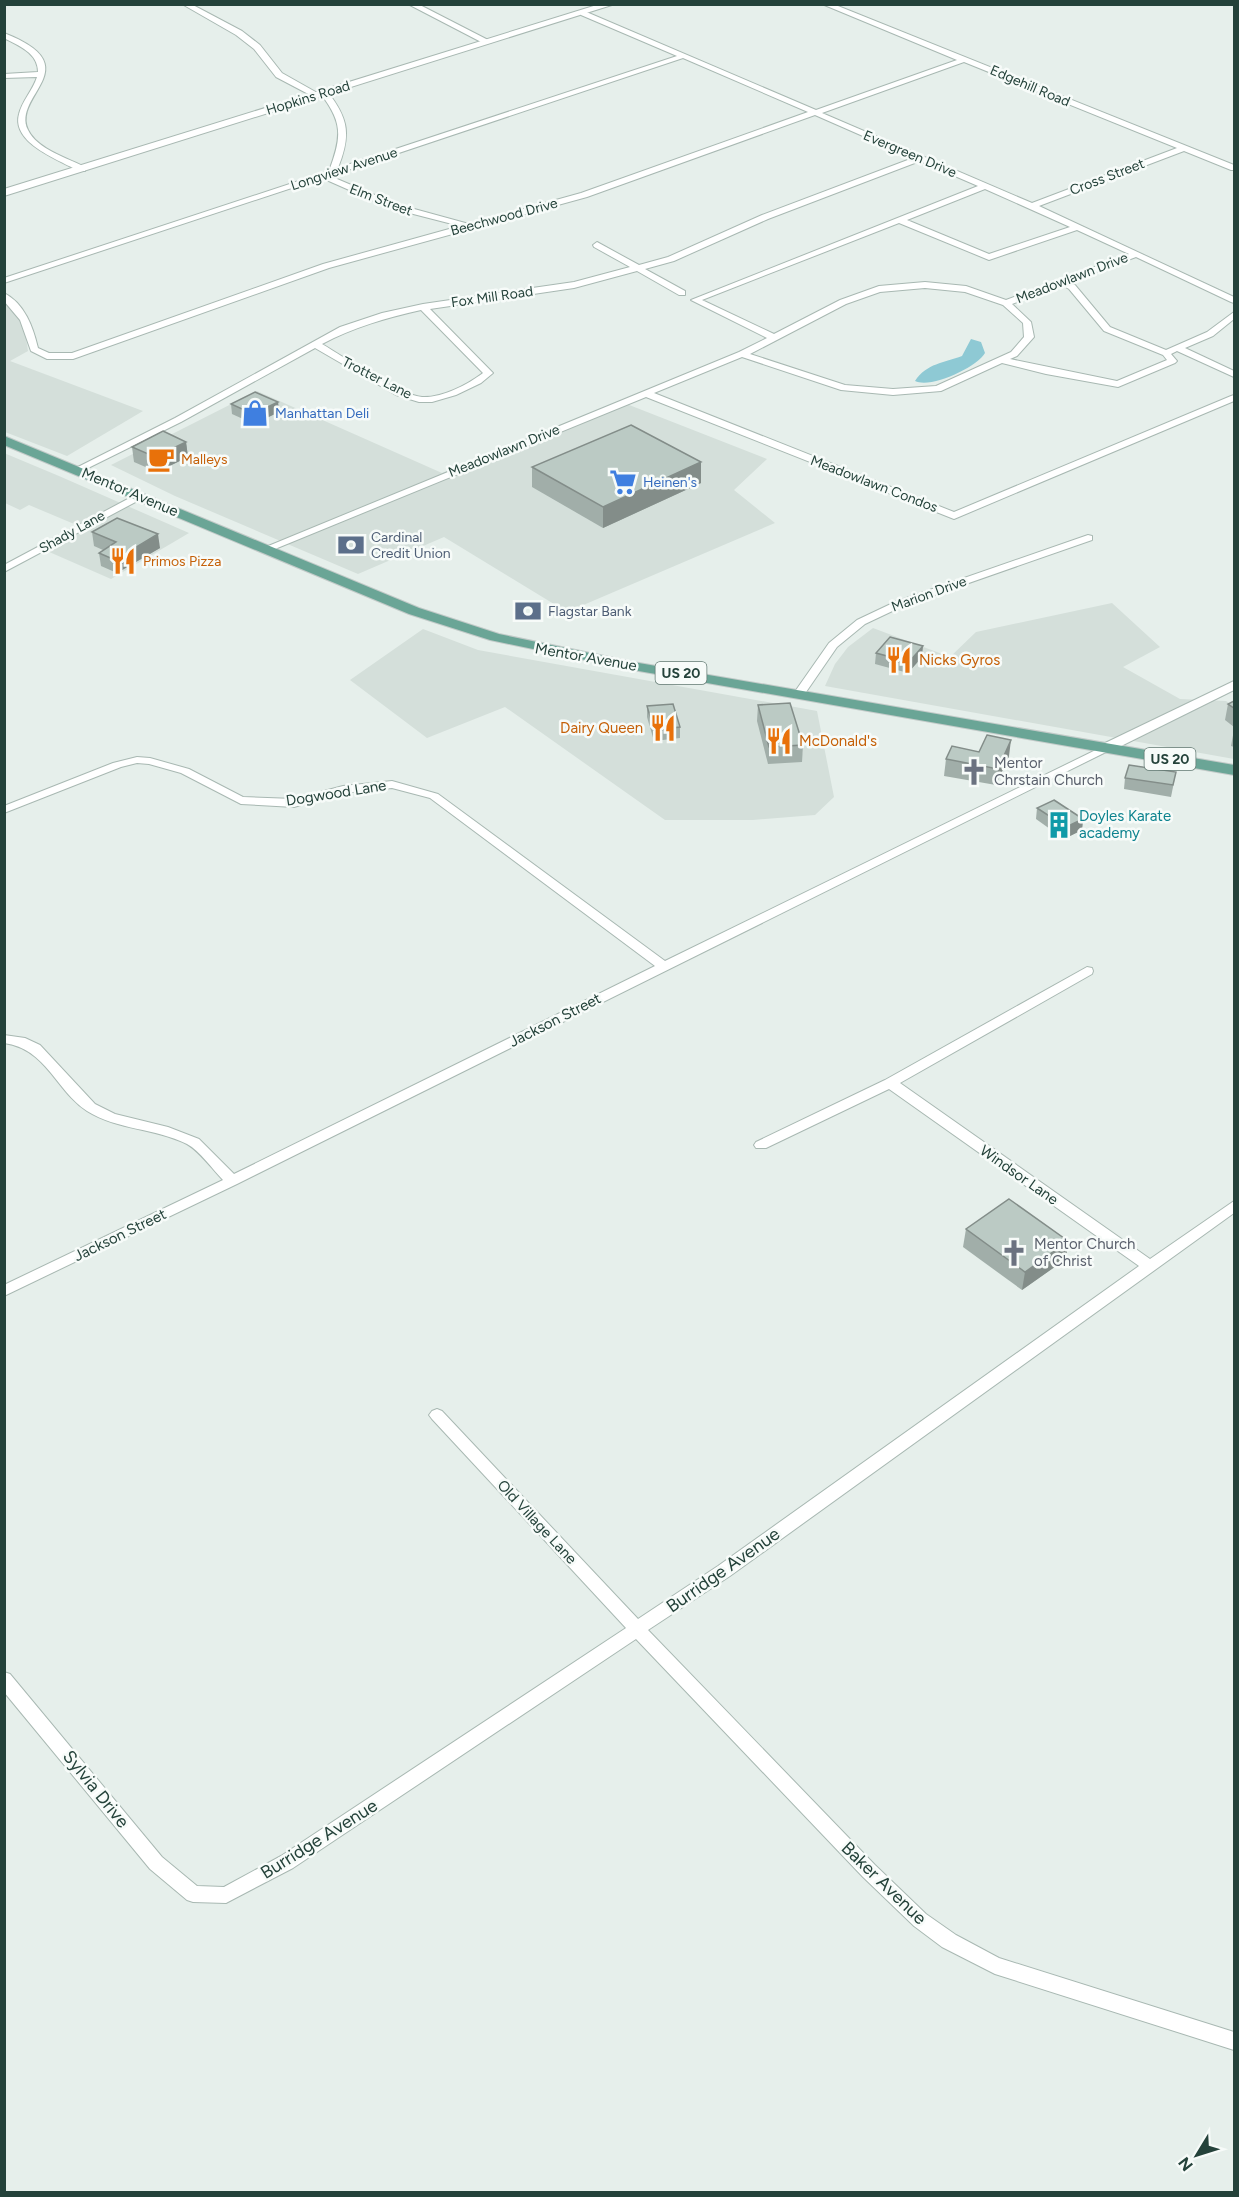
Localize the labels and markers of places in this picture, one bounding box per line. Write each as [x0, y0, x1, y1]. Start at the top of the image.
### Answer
shop icon: Manhattan Deli [240, 398, 270, 428]
place label: Manhattan Deli [275, 405, 369, 422]
cafe icon: Malleys [146, 444, 176, 474]
place label: Malleys [181, 451, 228, 468]
supermarket icon: Heinen's [608, 467, 638, 497]
place label: Heinen's [643, 474, 697, 491]
place label: Cardinal Credit Union [371, 529, 451, 562]
bank icon: Cardinal Credit Union [336, 530, 366, 560]
restaurant icon: Primos Pizza [108, 546, 138, 576]
place label: Primos Pizza [143, 553, 221, 570]
bank icon: Flagstar Bank [513, 596, 543, 626]
place label: Flagstar Bank [548, 603, 632, 620]
restaurant icon: Nicks Gyros [884, 645, 914, 675]
place label: Nicks Gyros [919, 651, 1000, 669]
restaurant icon: Dairy Queen [648, 713, 678, 743]
place label: Dairy Queen [560, 719, 643, 737]
restaurant icon: McDonald's [764, 726, 794, 756]
place label: McDonald's [799, 732, 877, 750]
place label: Mentor Chrstain Church [994, 754, 1103, 789]
church icon: Mentor Chrstain Church [959, 757, 989, 787]
place label: Doyles Karate academy [1079, 807, 1171, 842]
building icon: Doyles Karate academy [1044, 810, 1074, 840]
place label: Mentor Church of Christ [1034, 1235, 1135, 1270]
church icon: Mentor Church of Christ [999, 1238, 1029, 1268]

